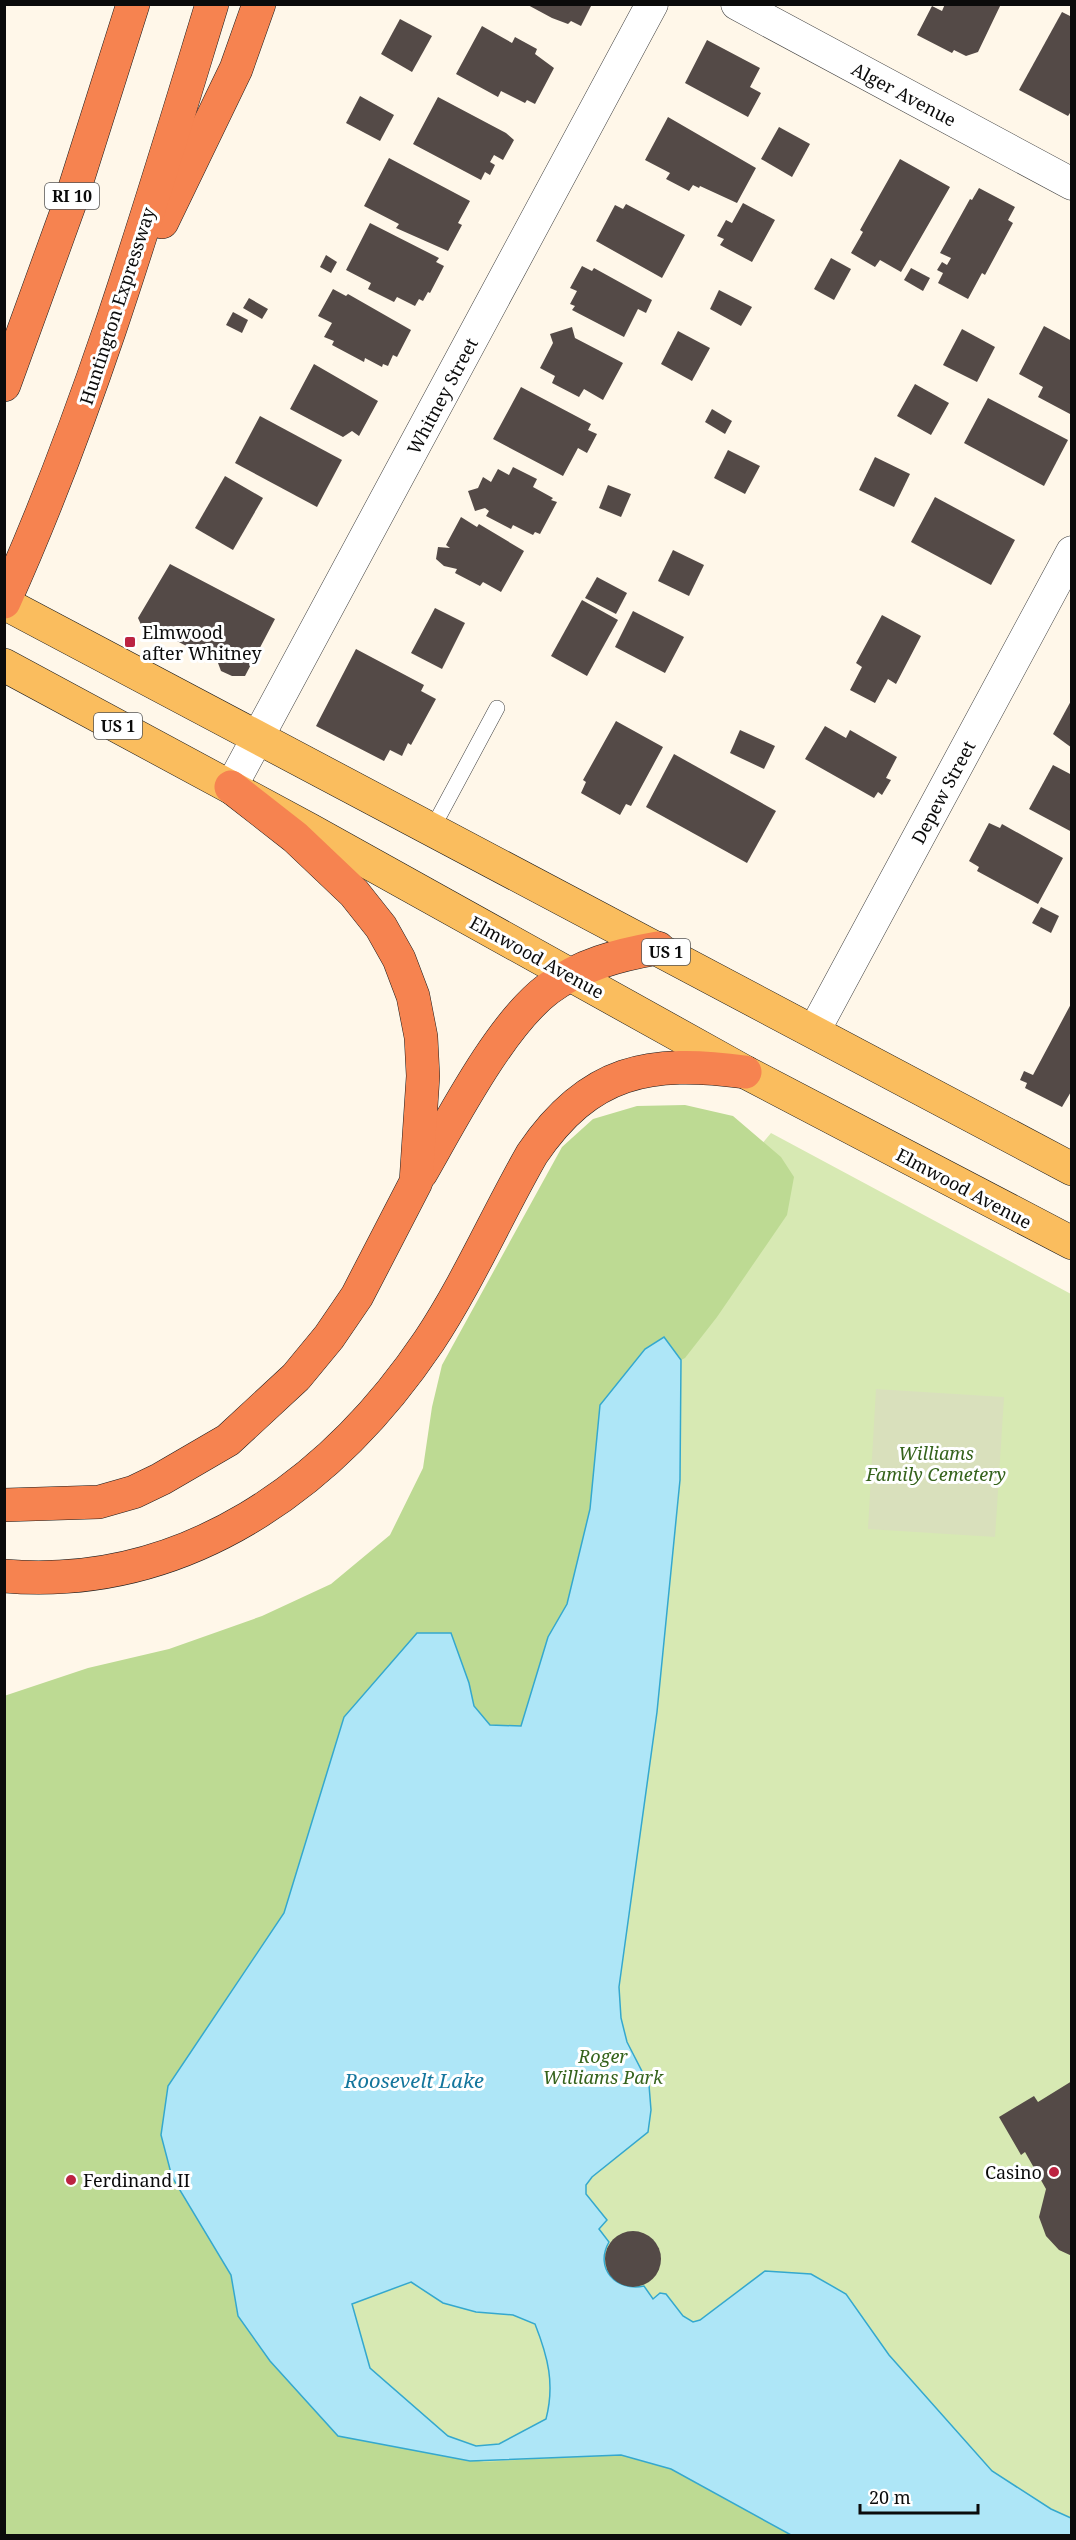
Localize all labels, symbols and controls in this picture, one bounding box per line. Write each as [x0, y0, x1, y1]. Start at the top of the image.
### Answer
street label: Alger Avenue [848, 56, 960, 132]
road number: RI 10 [45, 183, 99, 209]
street label: Huntington Expressway [74, 203, 161, 408]
street label: Whitney Street [401, 334, 483, 458]
place label: Elmwood after Whitney [142, 620, 263, 665]
marker: Elmwood after Whitney [123, 635, 137, 649]
road number: US 1 [94, 713, 142, 739]
street label: Depew Street [906, 736, 980, 848]
street label: Elmwood Avenue [466, 910, 608, 1004]
road number: US 1 [642, 939, 690, 965]
street label: Elmwood Avenue [892, 1142, 1036, 1234]
park label: Williams Family Cemetery [865, 1441, 1006, 1486]
park label: Roger Williams Park [543, 2044, 664, 2089]
water label: Roosevelt Lake [343, 2067, 484, 2094]
place label: Casino [985, 2160, 1042, 2184]
marker: Casino [1047, 2165, 1061, 2179]
place label: Ferdinand II [83, 2168, 190, 2192]
marker: Ferdinand II [64, 2173, 78, 2187]
scale bar [860, 2477, 978, 2515]
text: 20 m [869, 2485, 911, 2509]

